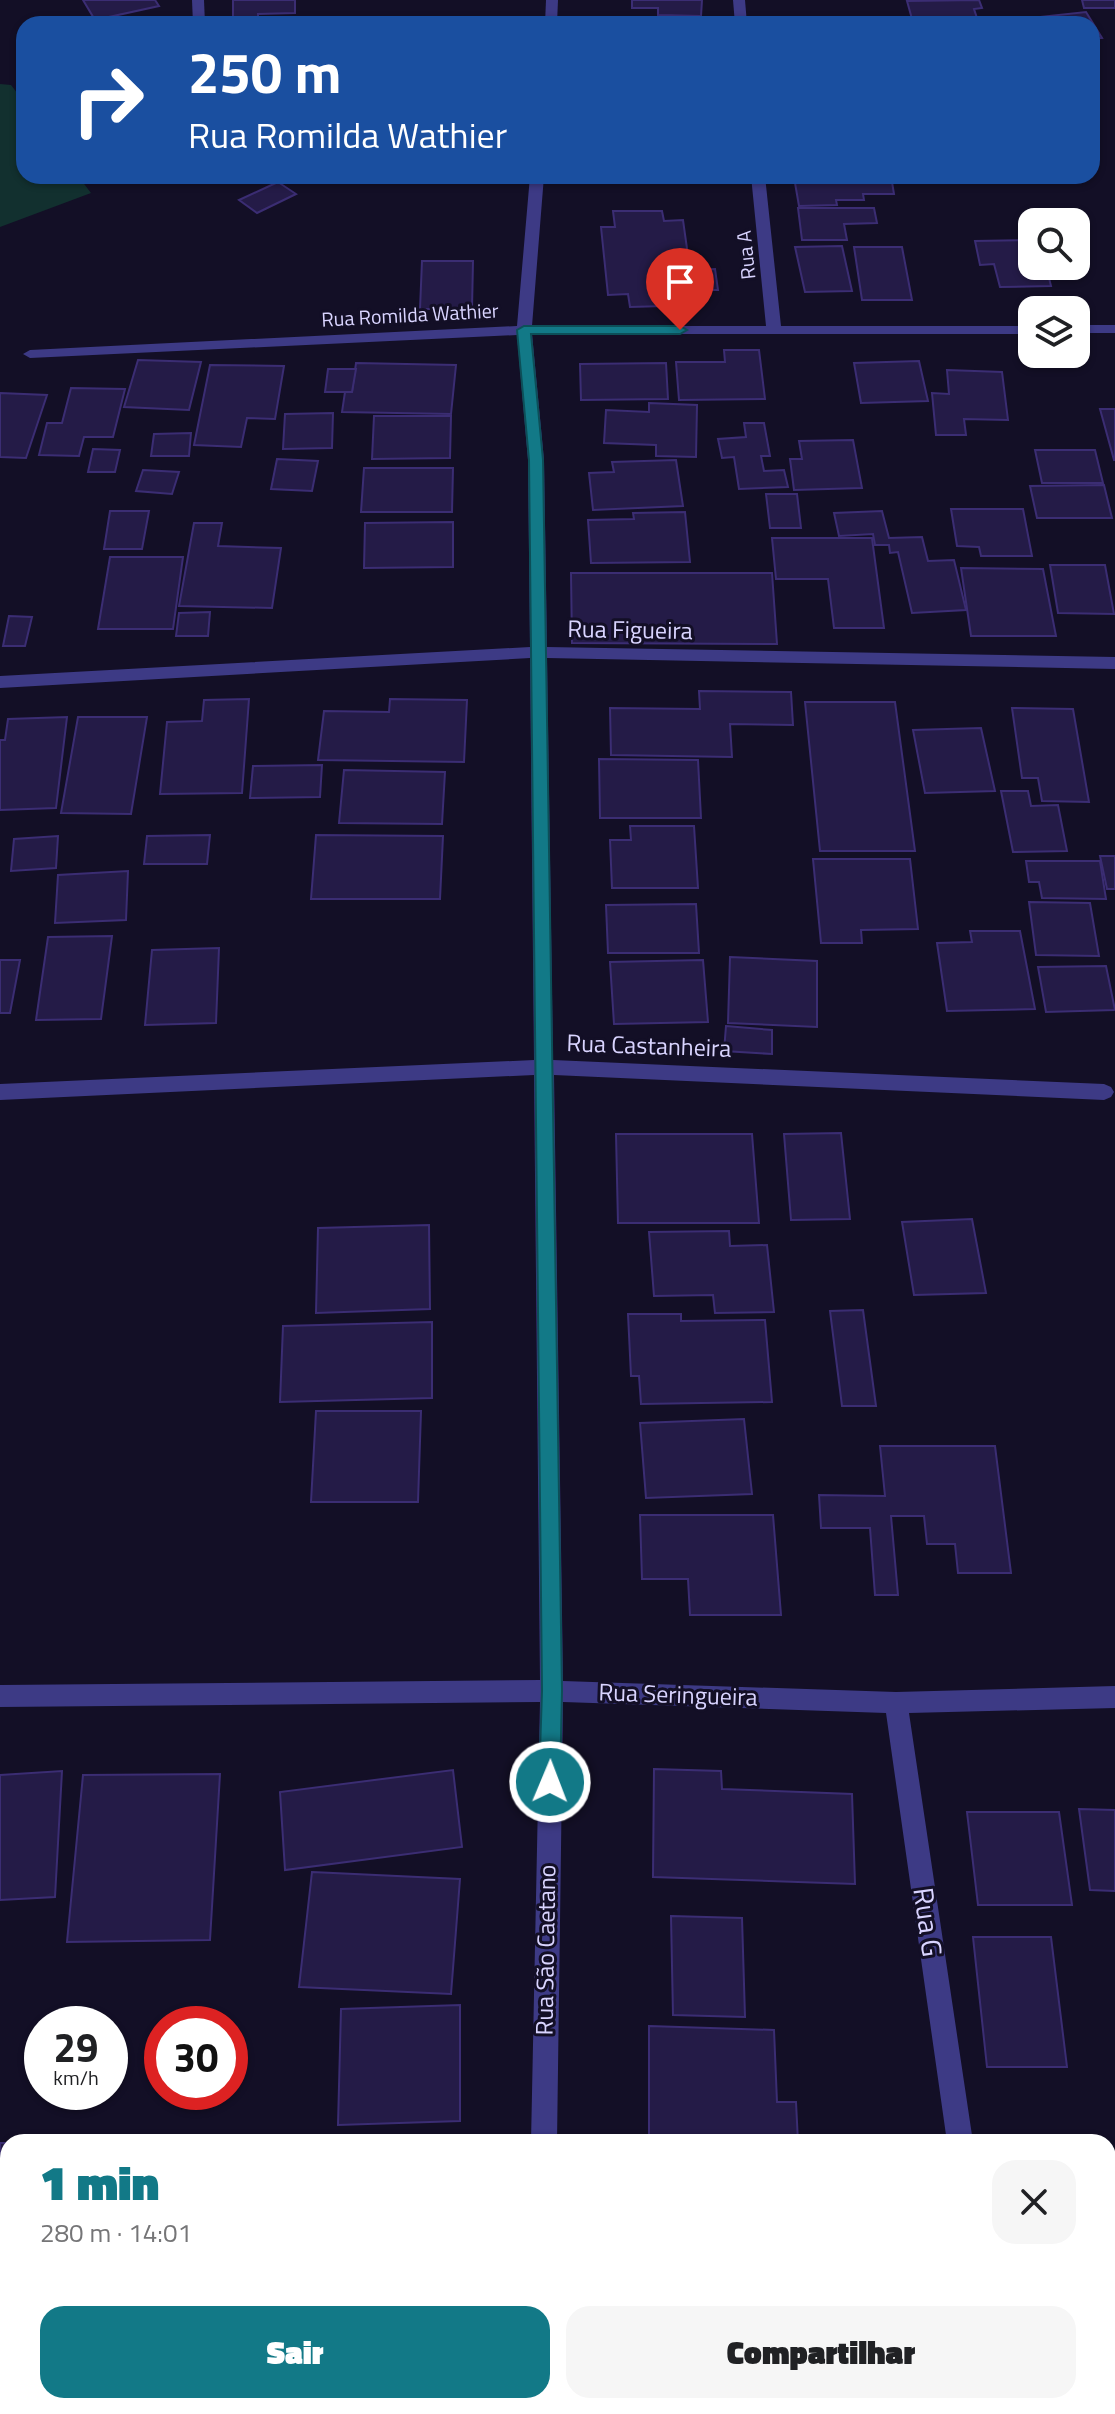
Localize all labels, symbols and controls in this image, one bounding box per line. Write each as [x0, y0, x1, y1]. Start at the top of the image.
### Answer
text: 250 m [188, 30, 341, 115]
icon: right [56, 48, 160, 152]
text: Rua Romilda Wathier [188, 107, 507, 162]
map controls [1018, 208, 1090, 368]
button: search [1018, 208, 1090, 280]
street label: Rua A [728, 229, 763, 281]
pin [646, 248, 714, 330]
icon: arrive [658, 260, 702, 304]
street label: Rua Romilda Wathier [321, 294, 499, 335]
button: layers [1018, 296, 1090, 368]
street label: Rua Figueira [567, 610, 693, 648]
street label: Rua Castanheira [566, 1024, 732, 1066]
street label: Rua Seringueira [598, 1673, 758, 1715]
position arrow [508, 1740, 592, 1824]
street label: Rua São Caetano [526, 1864, 564, 2036]
street label: Rua G [902, 1885, 955, 1959]
speed limit sign: 30 [144, 2006, 248, 2110]
text: 29 [54, 2017, 98, 2078]
text: km/h [53, 2062, 99, 2093]
text: 1 min [40, 2146, 159, 2219]
button: close [992, 2160, 1076, 2244]
text: 280 m · 14:01 [40, 2213, 192, 2252]
button: Sair [40, 2306, 550, 2398]
button: Compartilhar [566, 2306, 1076, 2398]

